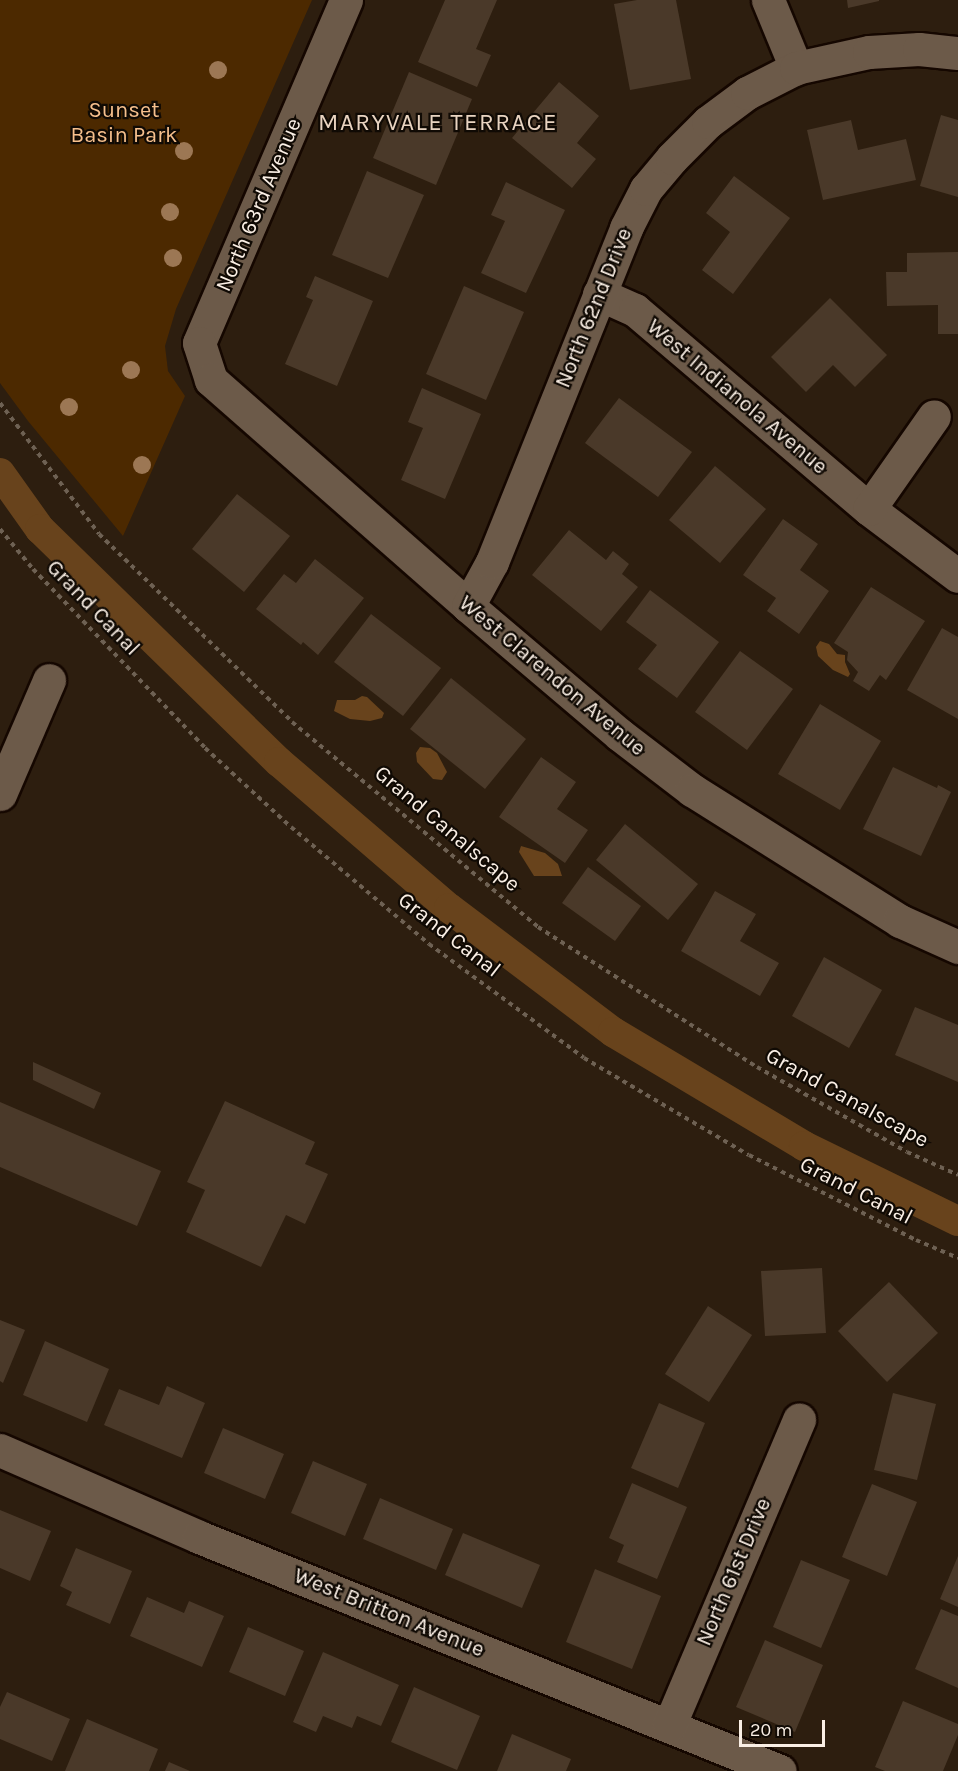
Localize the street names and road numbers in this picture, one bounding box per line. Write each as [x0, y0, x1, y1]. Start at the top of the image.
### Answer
street label: North 63rd Avenue [211, 114, 307, 296]
street label: North 62nd Drive [550, 224, 638, 392]
street label: West Indianola Avenue [641, 314, 833, 480]
street label: Grand Canal [41, 555, 145, 661]
street label: West Clarendon Avenue [453, 590, 651, 762]
street label: Grand Canalscape [369, 760, 525, 898]
street label: Grand Canal [392, 887, 506, 983]
street label: Grand Canalscape [761, 1042, 933, 1154]
street label: Grand Canal [795, 1151, 917, 1231]
street label: North 61st Drive [691, 1494, 777, 1650]
street label: West Britton Avenue [290, 1563, 488, 1663]

